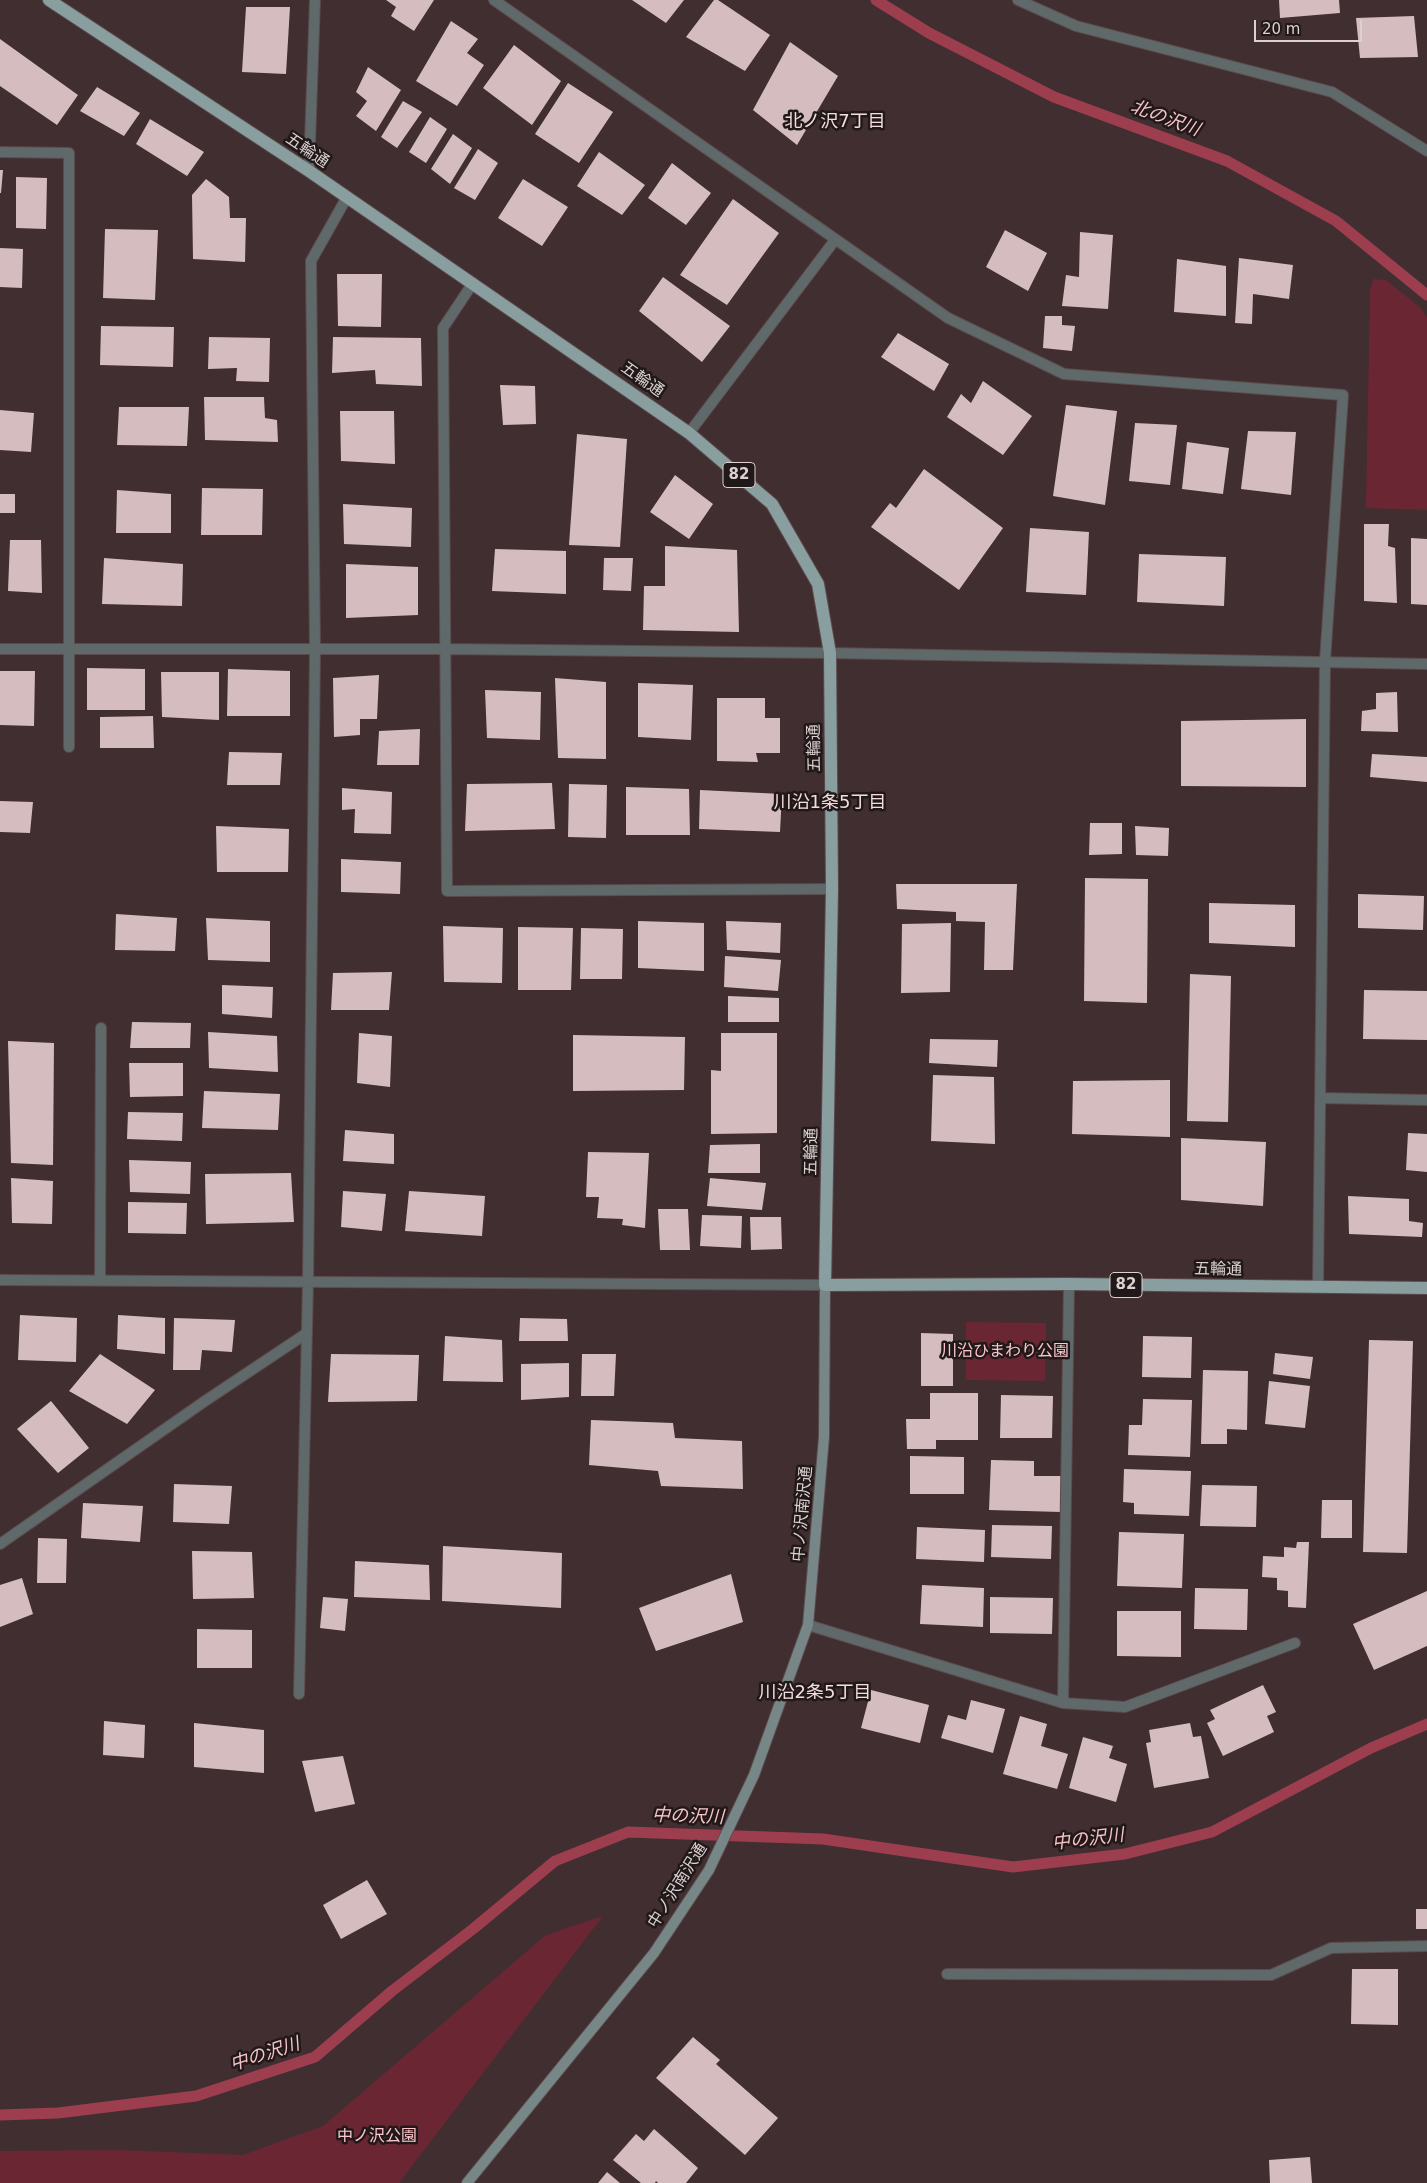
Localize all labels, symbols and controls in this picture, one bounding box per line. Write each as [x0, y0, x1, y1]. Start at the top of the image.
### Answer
scale bar [1257, 10, 1364, 42]
text: 20 m [1262, 20, 1300, 38]
water label: 北の沢川 [1127, 97, 1203, 141]
district label: 北ノ沢7丁目 [784, 111, 886, 133]
street label: 五輪通 [282, 130, 332, 172]
street label: 五輪通 [617, 358, 667, 402]
road number: 82 [723, 462, 755, 488]
street label: 五輪通 [805, 724, 825, 772]
district label: 川沿1条5丁目 [774, 792, 886, 814]
street label: 五輪通 [802, 1128, 822, 1176]
street label: 五輪通 [1194, 1260, 1242, 1280]
road number: 82 [1110, 1272, 1142, 1298]
park label: 川沿ひまわり公園 [941, 1342, 1069, 1362]
street label: 中ノ沢南沢通 [789, 1465, 817, 1563]
district label: 川沿2条5丁目 [759, 1682, 871, 1704]
water label: 中の沢川 [652, 1805, 724, 1829]
water label: 中の沢川 [1051, 1825, 1125, 1855]
street label: 中ノ沢南沢通 [644, 1840, 712, 1932]
water label: 中の沢川 [227, 2034, 303, 2076]
park label: 中ノ沢公園 [337, 2127, 417, 2147]

